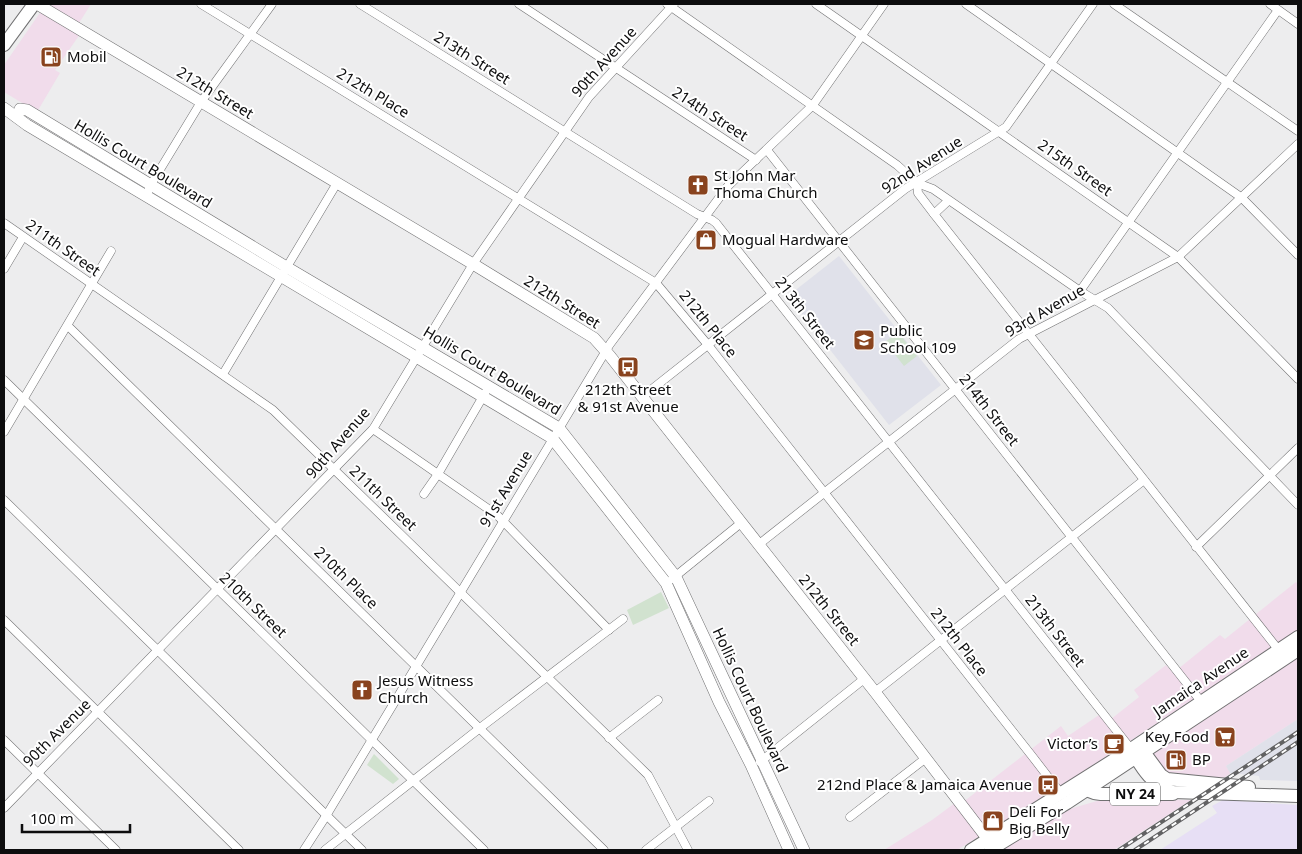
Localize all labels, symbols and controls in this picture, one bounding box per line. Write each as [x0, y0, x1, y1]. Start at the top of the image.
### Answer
street label: 90th Avenue [566, 22, 640, 101]
street label: 213th Street [431, 26, 515, 89]
fuel station icon: Mobil [39, 45, 63, 69]
place label: Mobil [67, 46, 107, 66]
street label: 212th Street [173, 61, 258, 123]
street label: 212th Place [333, 63, 414, 122]
street label: 214th Street [669, 81, 753, 145]
street label: Hollis Court Boulevard [71, 114, 216, 212]
street label: 92nd Avenue [877, 131, 966, 198]
street label: 215th Street [1035, 134, 1117, 200]
place label: St John Mar Thoma Church [714, 165, 817, 202]
church icon: St John Mar Thoma Church [686, 173, 710, 197]
street label: 211th Street [23, 214, 105, 280]
shop icon: Mogual Hardware [694, 228, 718, 252]
place label: Mogual Hardware [722, 229, 849, 249]
street label: 212th Street [521, 270, 605, 333]
street label: 213th Street [771, 272, 841, 353]
street label: 93rd Avenue [1001, 279, 1088, 341]
street label: 212th Place [675, 285, 742, 361]
place label: Public School 109 [880, 320, 956, 357]
street label: Hollis Court Boulevard [420, 321, 565, 419]
school or university icon: Public School 109 [852, 328, 876, 352]
bus stop icon: 212th Street & 91st Avenue [616, 355, 640, 379]
street label: 214th Street [955, 369, 1025, 450]
place label: 212th Street & 91st Avenue [577, 379, 679, 416]
street label: 90th Avenue [301, 402, 374, 482]
street label: 91st Avenue [474, 446, 536, 531]
street label: 211th Street [346, 460, 422, 535]
street label: 210th Place [310, 542, 383, 613]
street label: 210th Street [216, 567, 292, 642]
street label: 212th Street [795, 570, 865, 650]
street label: 213th Street [1021, 590, 1091, 671]
street label: 212th Place [927, 603, 993, 680]
street label: Hollis Court Boulevard [709, 624, 793, 775]
street label: Jamaica Avenue [1147, 642, 1252, 722]
place label: Jesus Witness Church [376, 670, 473, 707]
church icon: Jesus Witness Church [350, 678, 374, 702]
street label: 90th Avenue [18, 694, 95, 771]
supermarket icon: Key Food [1213, 725, 1237, 749]
place label: Key Food [1145, 726, 1209, 746]
cafe icon: Victor’s [1102, 732, 1126, 756]
place label: Victor’s [1047, 733, 1098, 753]
fuel station icon: BP [1164, 748, 1188, 772]
place label: BP [1192, 749, 1211, 769]
bus stop icon: 212nd Place & Jamaica Avenue [1036, 773, 1060, 797]
place label: 212nd Place & Jamaica Avenue [817, 774, 1032, 794]
road number: NY 24 [1110, 782, 1160, 806]
place label: Deli For Big Belly [1009, 801, 1070, 838]
scale bar [22, 802, 130, 834]
text: 100 m [30, 808, 74, 828]
shop icon: Deli For Big Belly [981, 809, 1005, 833]

